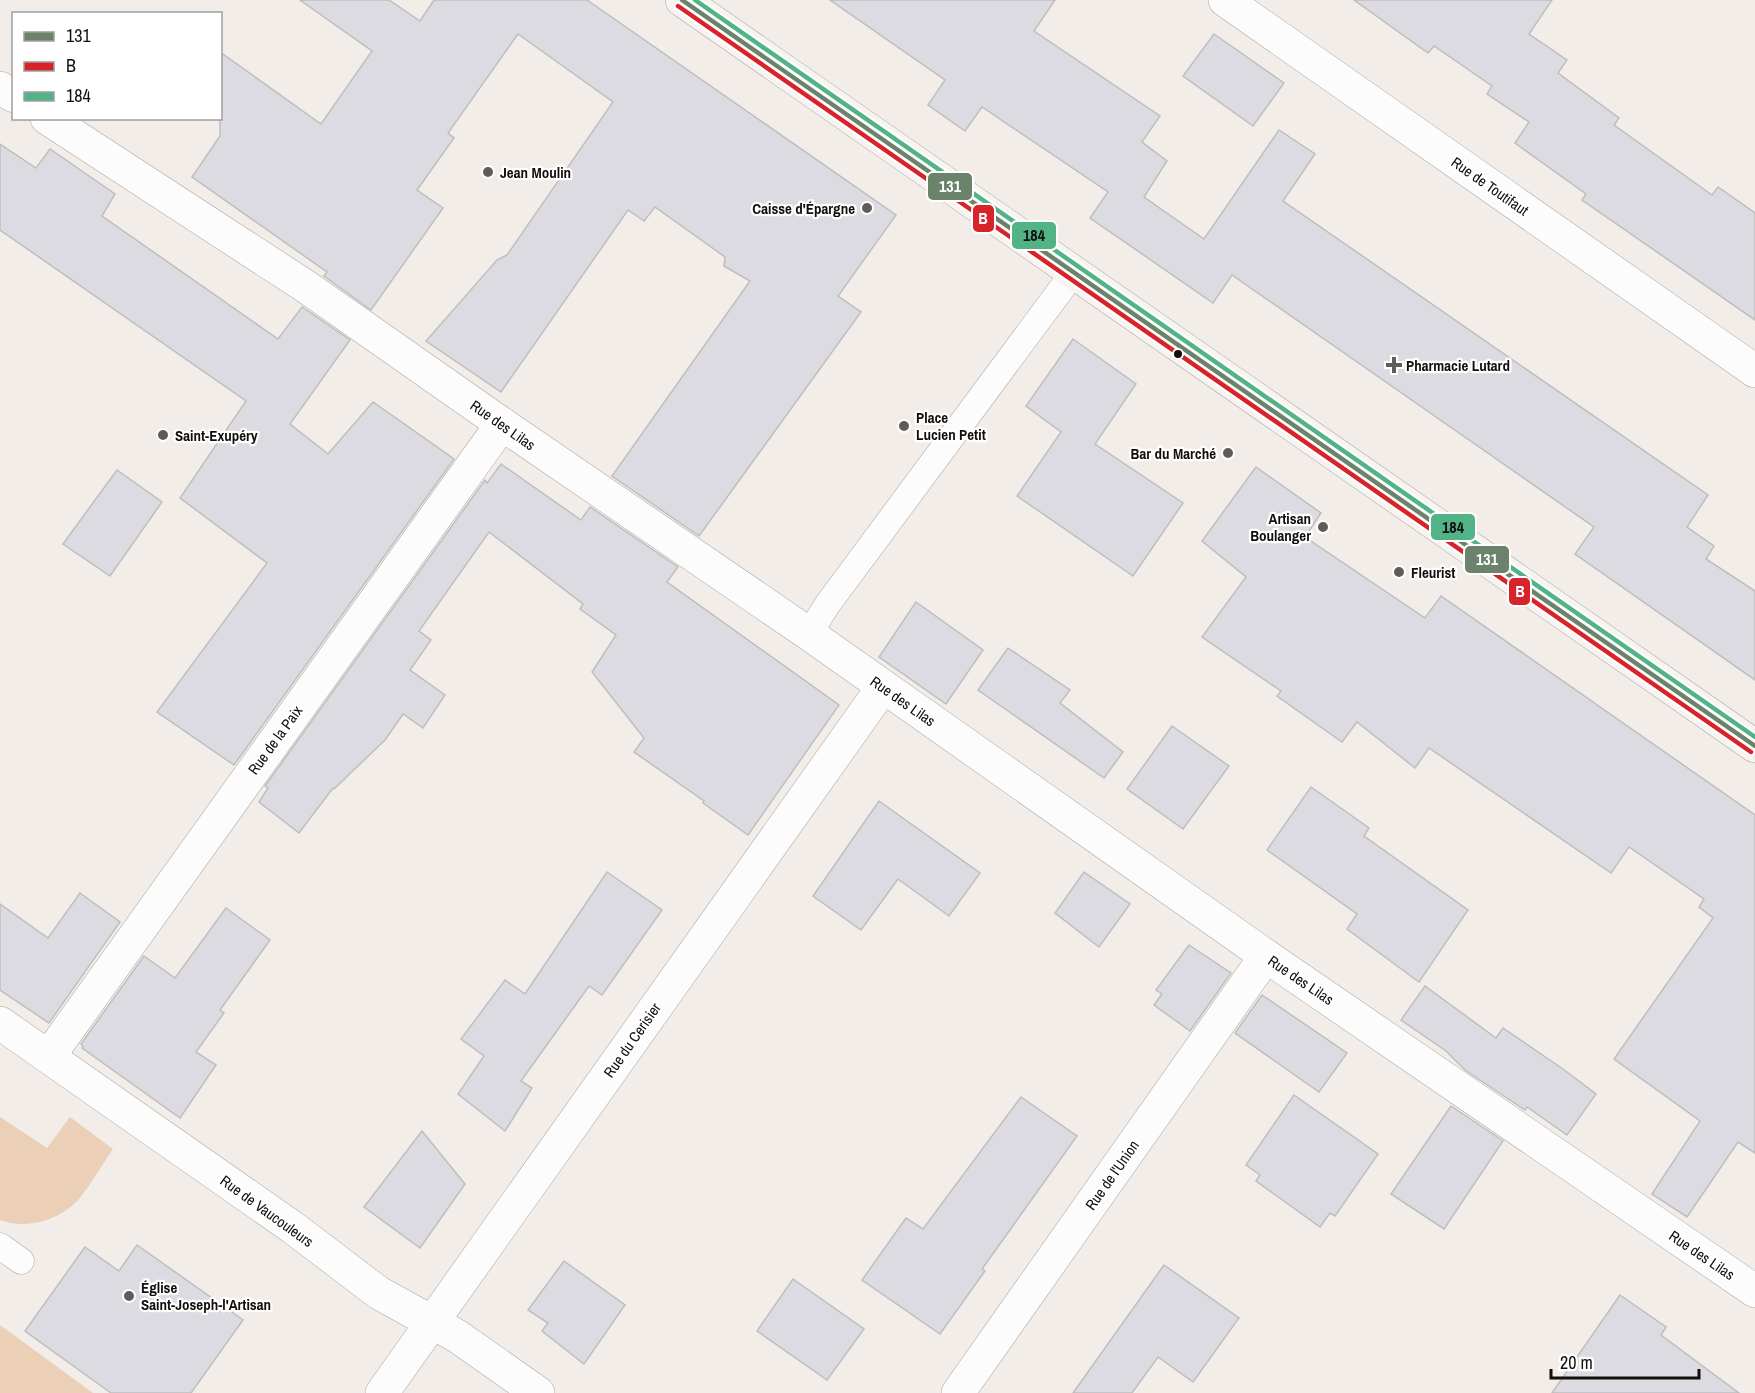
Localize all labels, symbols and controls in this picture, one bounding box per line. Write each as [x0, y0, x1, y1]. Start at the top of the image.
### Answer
legend [12, 12, 222, 120]
text: 131 [66, 23, 91, 48]
text: B [66, 53, 76, 78]
text: 184 [66, 83, 91, 108]
street label: Rue de Toutifaut [1447, 152, 1533, 221]
place label: Jean Moulin [500, 162, 571, 183]
marker: Jean Moulin [481, 165, 495, 179]
line badge: 131 [927, 172, 973, 201]
text: 131 [939, 175, 962, 197]
place label: Caisse d'Épargne [752, 198, 855, 219]
marker: Caisse d'Épargne [860, 201, 874, 215]
line badge: B [972, 204, 995, 233]
text: B [978, 207, 988, 229]
line badge: 184 [1011, 221, 1057, 250]
text: 184 [1023, 224, 1046, 246]
unlabelled marker [1172, 348, 1184, 360]
place label: Pharmacie Lutard [1406, 355, 1510, 376]
marker: Pharmacie Lutard [1387, 358, 1401, 372]
street label: Rue des Lilas [466, 395, 540, 455]
place label: Place Lucien Petit [916, 407, 986, 445]
marker: Place Lucien Petit [897, 419, 911, 433]
place label: Saint-Exupéry [175, 425, 258, 446]
marker: Saint-Exupéry [156, 428, 170, 442]
place label: Bar du Marché [1131, 443, 1216, 464]
marker: Bar du Marché [1221, 446, 1235, 460]
place label: Artisan Boulanger [1250, 508, 1311, 546]
line badge: 184 [1430, 513, 1476, 541]
text: 184 [1442, 516, 1465, 538]
marker: Artisan Boulanger [1316, 520, 1330, 534]
line badge: 131 [1464, 545, 1510, 574]
text: 131 [1476, 548, 1499, 570]
place label: Fleurist [1411, 562, 1455, 583]
marker: Fleurist [1392, 565, 1406, 579]
line badge: B [1508, 577, 1531, 606]
text: B [1515, 580, 1525, 602]
street label: Rue des Lilas [866, 671, 940, 731]
street label: Rue de la Paix [243, 701, 308, 779]
street label: Rue des Lilas [1264, 950, 1338, 1010]
street label: Rue du Cerisier [598, 998, 666, 1082]
street label: Rue de l'Union [1080, 1136, 1144, 1214]
street label: Rue de Vaucouleurs [216, 1170, 318, 1252]
street label: Rue des Lilas [1665, 1225, 1739, 1285]
place label: Église Saint-Joseph-l'Artisan [141, 1277, 271, 1315]
marker: Église Saint-Joseph-l'Artisan [122, 1289, 136, 1303]
scale bar [1551, 1342, 1700, 1380]
text: 20 m [1560, 1350, 1593, 1375]

